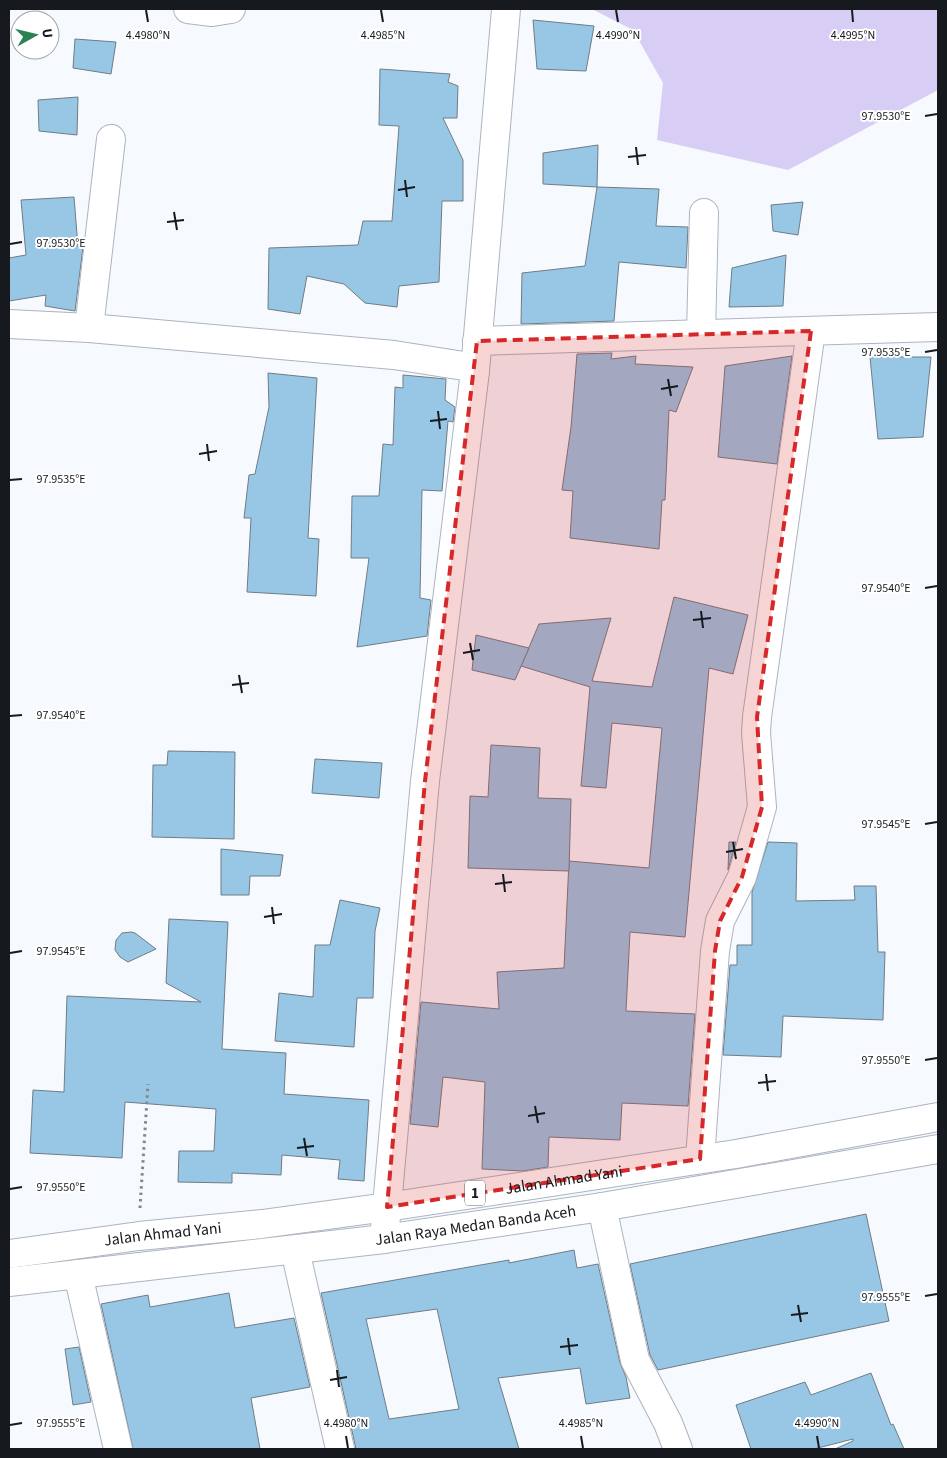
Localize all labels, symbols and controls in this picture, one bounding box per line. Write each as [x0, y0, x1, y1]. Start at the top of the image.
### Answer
north arrow [10, 10, 60, 60]
text: U [36, 27, 57, 39]
text: 4.4980°N [126, 27, 170, 44]
text: 4.4985°N [361, 27, 405, 44]
text: 4.4990°N [596, 27, 640, 44]
text: 4.4995°N [831, 27, 875, 44]
text: 97.9530°E [861, 108, 911, 125]
text: 97.9530°E [36, 235, 86, 252]
text: 97.9535°E [861, 344, 911, 361]
text: 97.9535°E [36, 471, 86, 488]
text: 97.9540°E [861, 580, 911, 597]
text: 97.9540°E [36, 707, 86, 724]
text: 97.9545°E [861, 816, 911, 833]
text: 97.9545°E [36, 943, 86, 960]
text: 97.9550°E [861, 1052, 911, 1069]
street label: Jalan Ahmad Yani [504, 1160, 624, 1200]
text: 97.9550°E [36, 1179, 86, 1196]
road number: 1 [465, 1180, 485, 1206]
street label: Jalan Raya Medan Banda Aceh [374, 1200, 577, 1251]
street label: Jalan Ahmad Yani [103, 1217, 222, 1252]
text: 97.9555°E [861, 1289, 911, 1306]
text: 97.9555°E [36, 1415, 86, 1432]
text: 4.4980°N [324, 1415, 368, 1432]
text: 4.4985°N [559, 1415, 603, 1432]
text: 4.4990°N [795, 1415, 839, 1432]

